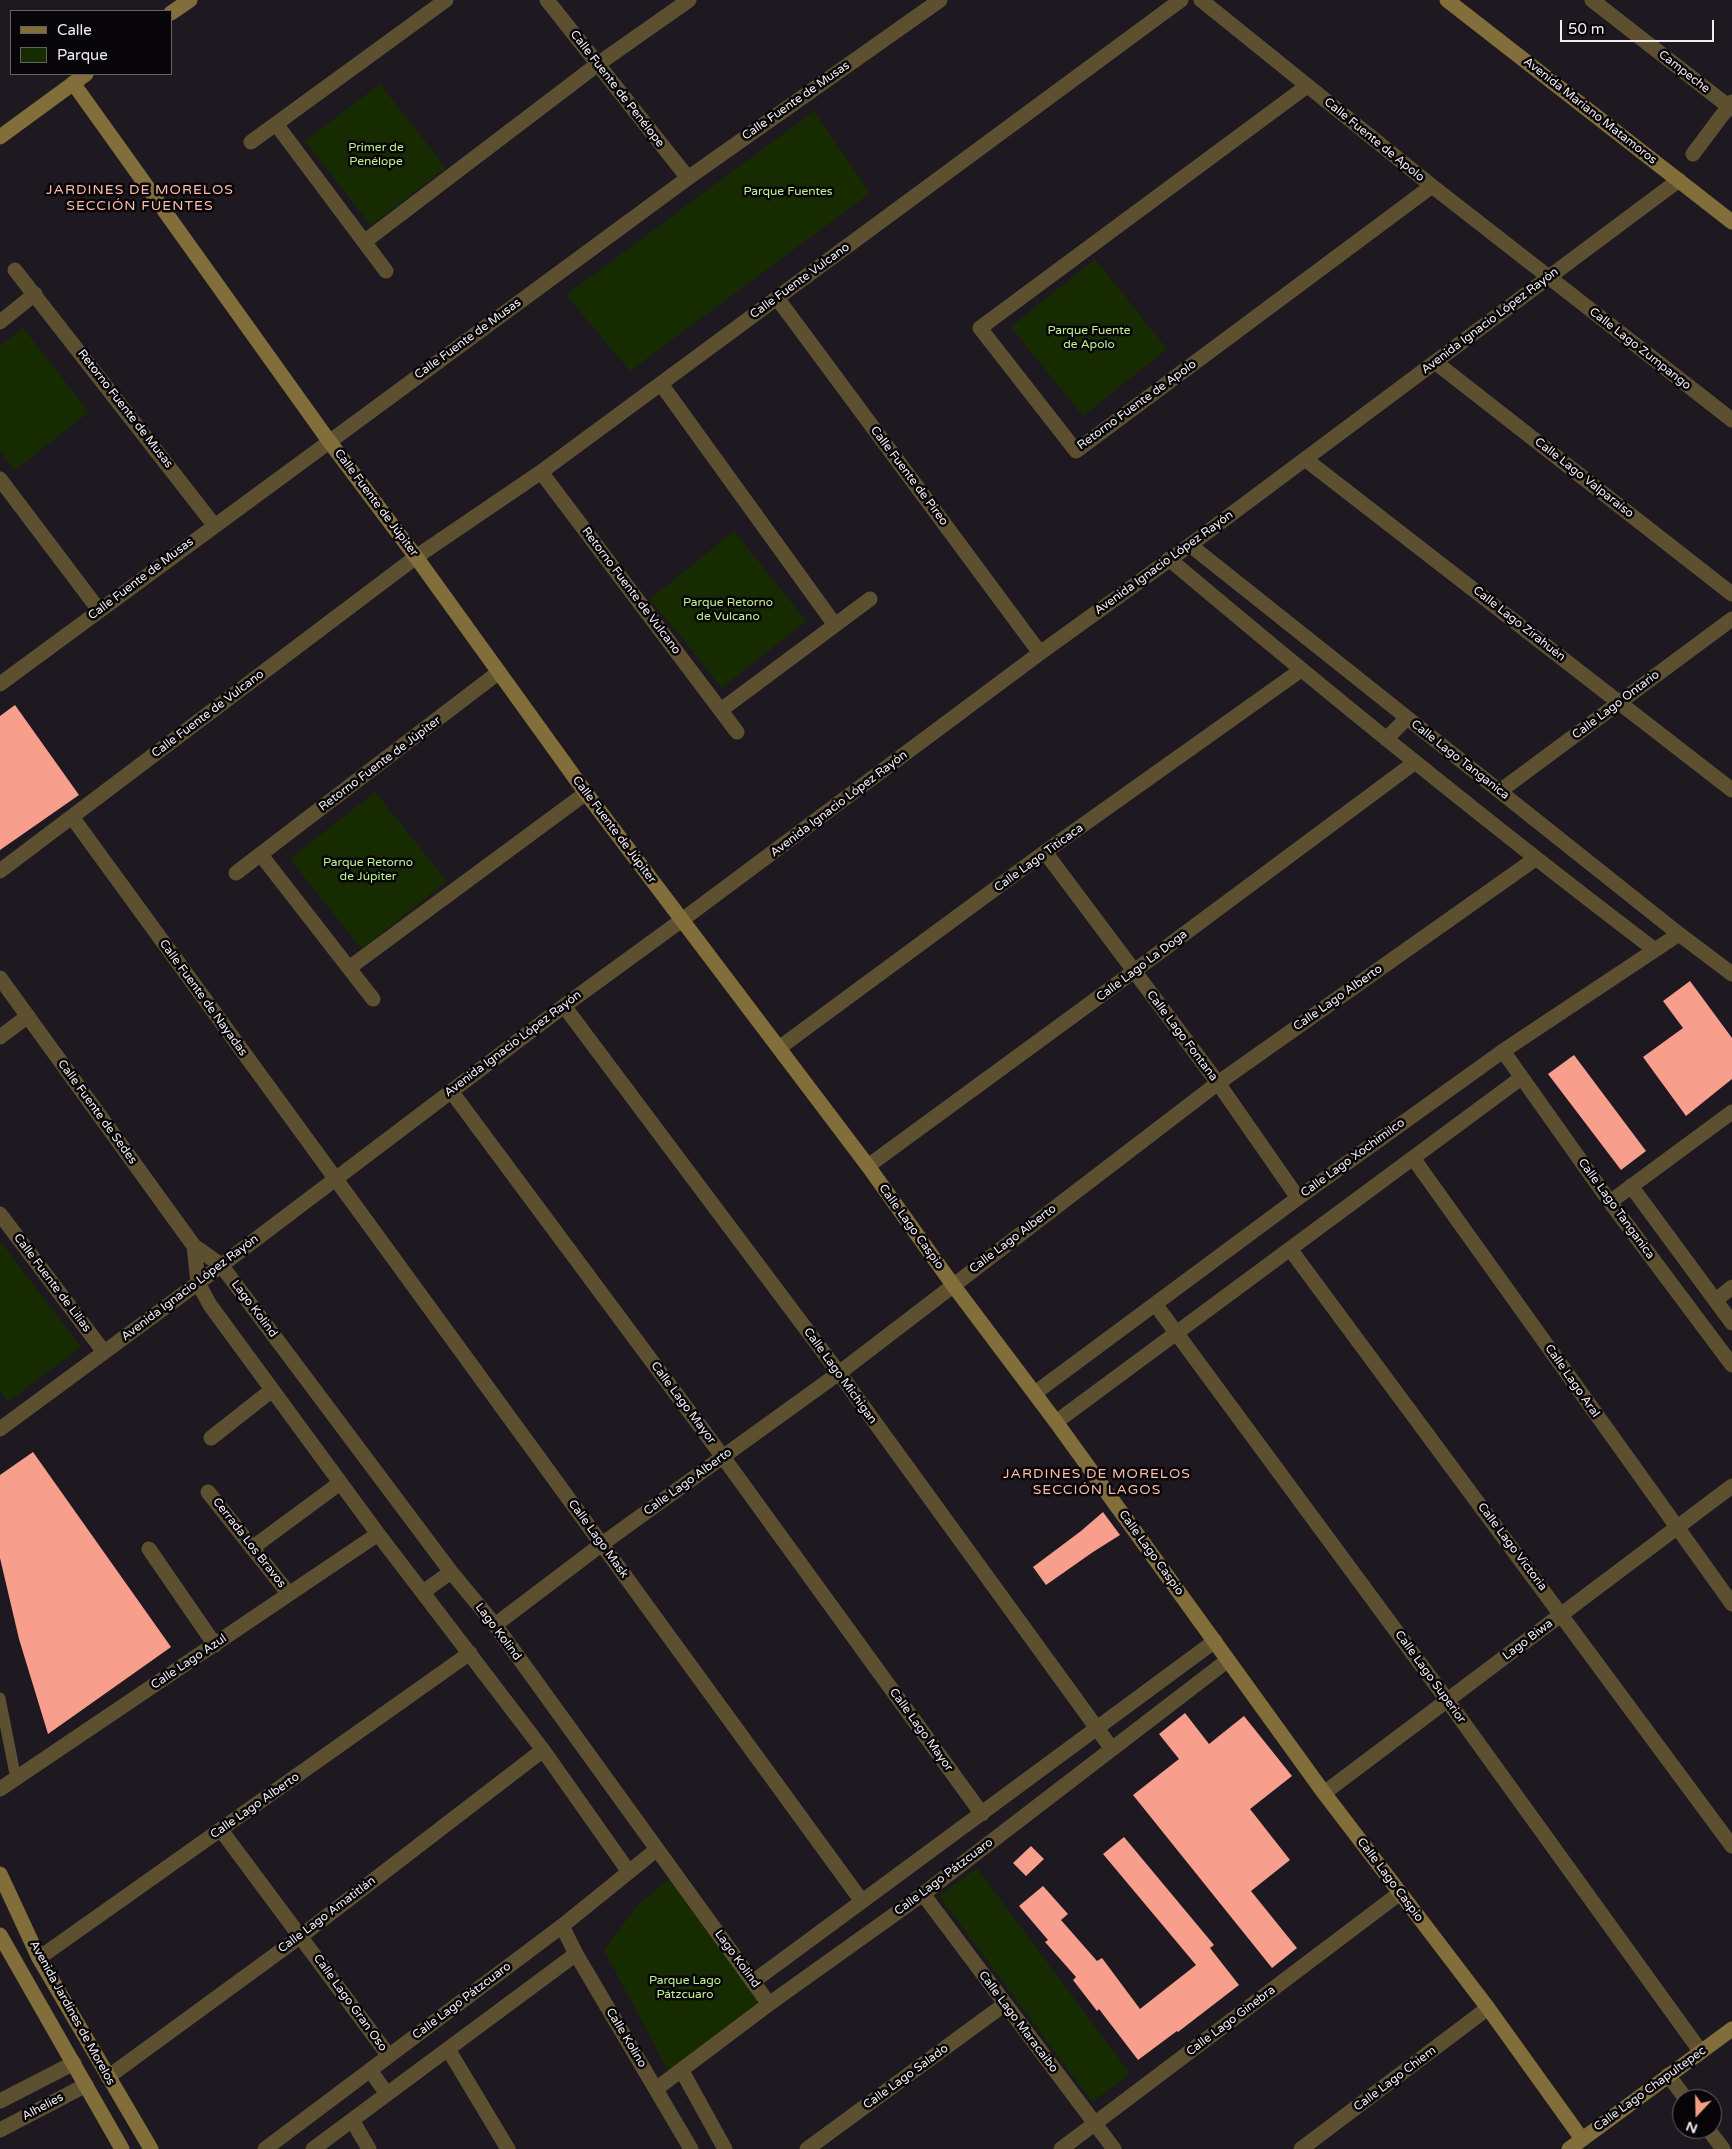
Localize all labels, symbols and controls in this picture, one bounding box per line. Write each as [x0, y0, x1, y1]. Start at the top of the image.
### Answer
legend [10, 10, 172, 75]
scale bar [1562, 10, 1716, 42]
text: 50 m [1568, 20, 1605, 38]
text: Calle [57, 21, 92, 39]
street label: Calle Fuente de Penélope [567, 28, 667, 150]
text: Parque [57, 46, 108, 64]
street label: Campeche [1656, 48, 1712, 96]
street label: Avenida Mariano Matamoros [1521, 55, 1659, 167]
street label: Calle Fuente de Musas [739, 58, 853, 144]
street label: Calle Fuente de Apolo [1321, 95, 1427, 185]
park label: Primer de Penélope [348, 141, 404, 169]
district label: JARDINES DE MORELOS SECCIÓN FUENTES [44, 182, 236, 214]
park label: Parque Fuentes [744, 185, 832, 199]
street label: Calle Fuente Vulcano [747, 240, 853, 322]
street label: Avenida Ignacio López Rayón [1419, 265, 1561, 377]
street label: Calle Fuente de Musas [412, 296, 524, 382]
street label: Calle Lago Zumpango [1586, 305, 1694, 393]
park label: Parque Fuente de Apolo [1047, 324, 1131, 352]
street label: Retorno Fuente de Musas [74, 347, 176, 471]
street label: Retorno Fuente de Apolo [1075, 357, 1199, 453]
street label: Calle Fuente de Pireo [867, 424, 951, 528]
street label: Calle Lago Valparaíso [1532, 435, 1636, 521]
street label: Calle Fuente de Júpiter [331, 447, 421, 559]
street label: Avenida Ignacio López Rayón [1092, 508, 1236, 618]
street label: Retorno Fuente de Vulcano [578, 525, 684, 657]
street label: Calle Fuente de Musas [86, 535, 196, 623]
street label: Calle Lago Zirahuén [1470, 583, 1568, 665]
park label: Parque Retorno de Vulcano [683, 596, 773, 624]
street label: Calle Fuente de Vulcano [149, 667, 267, 761]
street label: Calle Lago Ontario [1569, 667, 1663, 743]
street label: Retorno Fuente de Júpiter [316, 713, 444, 815]
street label: Calle Lago Tanganica [1408, 717, 1512, 803]
street label: Avenida Ignacio López Rayón [768, 748, 910, 860]
street label: Calle Fuente de Júpiter [569, 774, 659, 886]
street label: Calle Lago Titicaca [992, 821, 1086, 895]
park label: Parque Retorno de Júpiter [323, 856, 413, 884]
street label: Calle Lago La Doga [1094, 927, 1190, 1005]
street label: Calle Fuente de Nayadas [156, 937, 250, 1059]
street label: Calle Lago Alberto [1291, 962, 1385, 1034]
street label: Avenida Ignacio López Rayón [442, 988, 584, 1100]
street label: Calle Lago Fontana [1143, 988, 1221, 1084]
street label: Calle Fuente de Sedes [54, 1057, 140, 1167]
street label: Calle Lago Xochimilco [1298, 1115, 1408, 1201]
street label: Calle Lago Tanganica [1575, 1156, 1657, 1262]
street label: Calle Lago Caspio [875, 1182, 947, 1272]
street label: Calle Lago Alberto [967, 1202, 1059, 1276]
street label: Calle Fuente de Lilias [10, 1231, 94, 1335]
street label: Avenida Ignacio López Rayón [119, 1232, 261, 1344]
street label: Lago Kolind [228, 1278, 280, 1340]
street label: Calle Lago Michigan [800, 1325, 880, 1427]
street label: Calle Lago Aral [1541, 1342, 1603, 1420]
street label: Calle Lago Mayor [647, 1359, 719, 1447]
street label: Calle Lago Alberto [641, 1445, 735, 1519]
district label: JARDINES DE MORELOS SECCIÓN LAGOS [1001, 1466, 1193, 1498]
street label: Cerrada Los Bravos [209, 1495, 289, 1591]
street label: Calle Lago Mask [565, 1497, 631, 1581]
street label: Calle Lago Victoria [1474, 1500, 1550, 1594]
street label: Calle Lago Caspio [1115, 1508, 1187, 1598]
street label: Lago Kolind [472, 1601, 524, 1663]
street label: Lago Biwa [1500, 1616, 1556, 1664]
street label: Calle Lago Superior [1392, 1628, 1468, 1726]
street label: Calle Lago Azul [149, 1631, 229, 1693]
street label: Calle Lago Mayor [886, 1686, 956, 1774]
street label: Calle Lago Alberto [208, 1770, 302, 1842]
street label: Calle Lago Pátzcuaro [892, 1835, 996, 1919]
street label: Calle Lago Caspio [1354, 1835, 1426, 1925]
street label: Calle Lago Amatitlán [275, 1874, 379, 1956]
street label: Lago Kolind [711, 1927, 763, 1991]
street label: Avenida Jardines de Morelos [26, 1938, 118, 2088]
street label: Calle Lago Gran Oso [310, 1952, 390, 2054]
street label: Calle Lago Pátzcuaro [410, 1959, 514, 2043]
street label: Calle Lago Maracaibo [975, 1968, 1061, 2076]
park label: Parque Lago Pátzcuaro [649, 1974, 721, 2002]
street label: Calle Lago Ginebra [1184, 1983, 1278, 2059]
street label: Calle Kolino [603, 2006, 649, 2070]
street label: Calle Lago Salado [861, 2041, 951, 2113]
street label: Calle Lago Chiem [1351, 2043, 1439, 2115]
street label: Calle Lago Chapultepec [1591, 2044, 1709, 2134]
north arrow [1672, 2089, 1722, 2139]
street label: Alhelies [20, 2090, 66, 2124]
text: N [1684, 2118, 1700, 2137]

